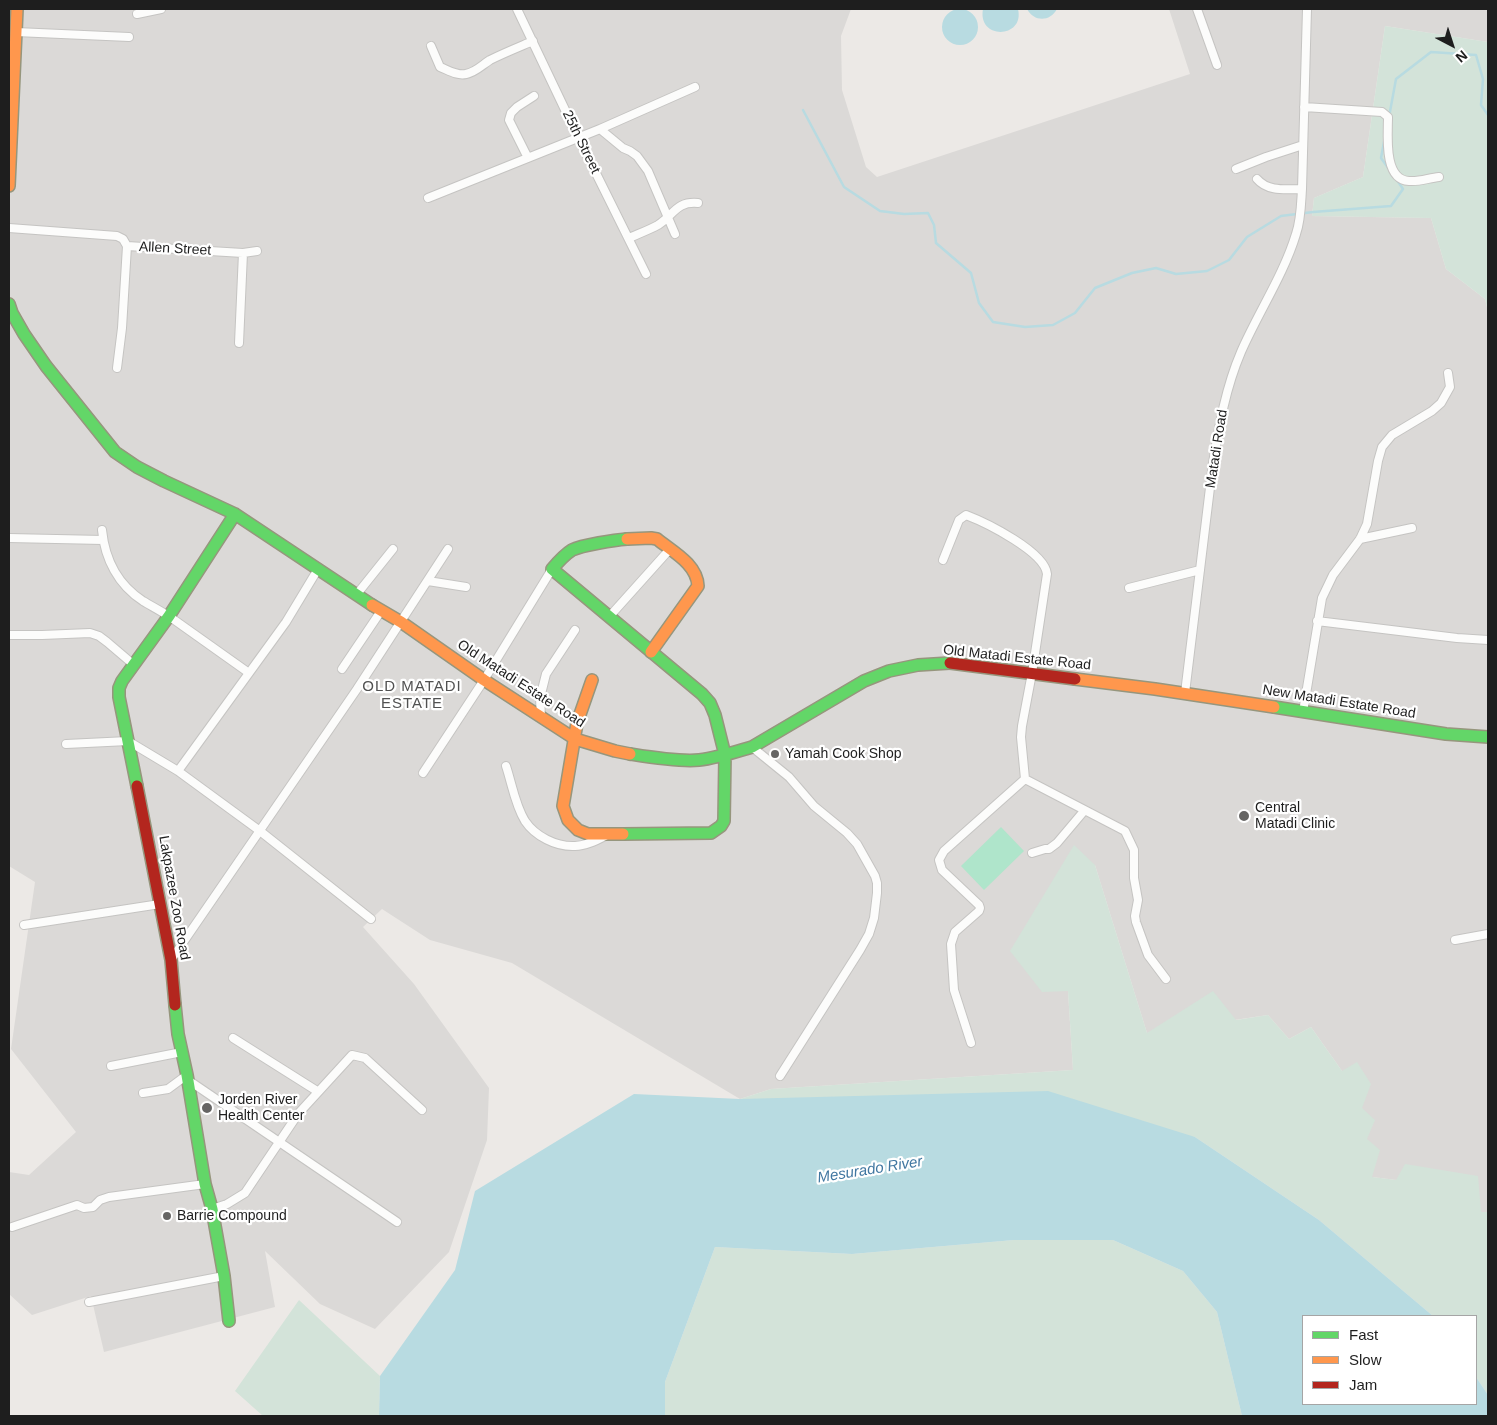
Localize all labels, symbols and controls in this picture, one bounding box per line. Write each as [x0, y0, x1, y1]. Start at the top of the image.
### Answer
north arrow [1427, 20, 1477, 70]
text: N [1453, 47, 1471, 66]
street label: 25th Street [558, 108, 604, 176]
street label: Allen Street [138, 239, 212, 259]
street label: Matadi Road [1202, 408, 1232, 490]
street label: Old Matadi Estate Road [454, 636, 588, 732]
street label: Old Matadi Estate Road [942, 642, 1092, 674]
district label: OLD MATADI ESTATE [361, 678, 463, 713]
street label: New Matadi Estate Road [1261, 682, 1417, 722]
place label: Yamah Cook Shop [785, 746, 901, 762]
marker: Yamah Cook Shop [769, 748, 781, 760]
place label: Central Matadi Clinic [1255, 800, 1335, 832]
marker: Central Matadi Clinic [1237, 809, 1251, 823]
street label: Lakpazee Zoo Road [155, 834, 193, 962]
place label: Jorden River Health Center [218, 1092, 304, 1124]
marker: Jorden River Health Center [200, 1101, 214, 1115]
water label: Mesurado River [816, 1153, 924, 1187]
place label: Barrie Compound [177, 1208, 287, 1224]
marker: Barrie Compound [161, 1210, 173, 1222]
legend [1302, 1315, 1477, 1405]
text: Fast [1349, 1326, 1378, 1343]
text: Slow [1349, 1351, 1382, 1368]
text: Jam [1349, 1376, 1377, 1393]

